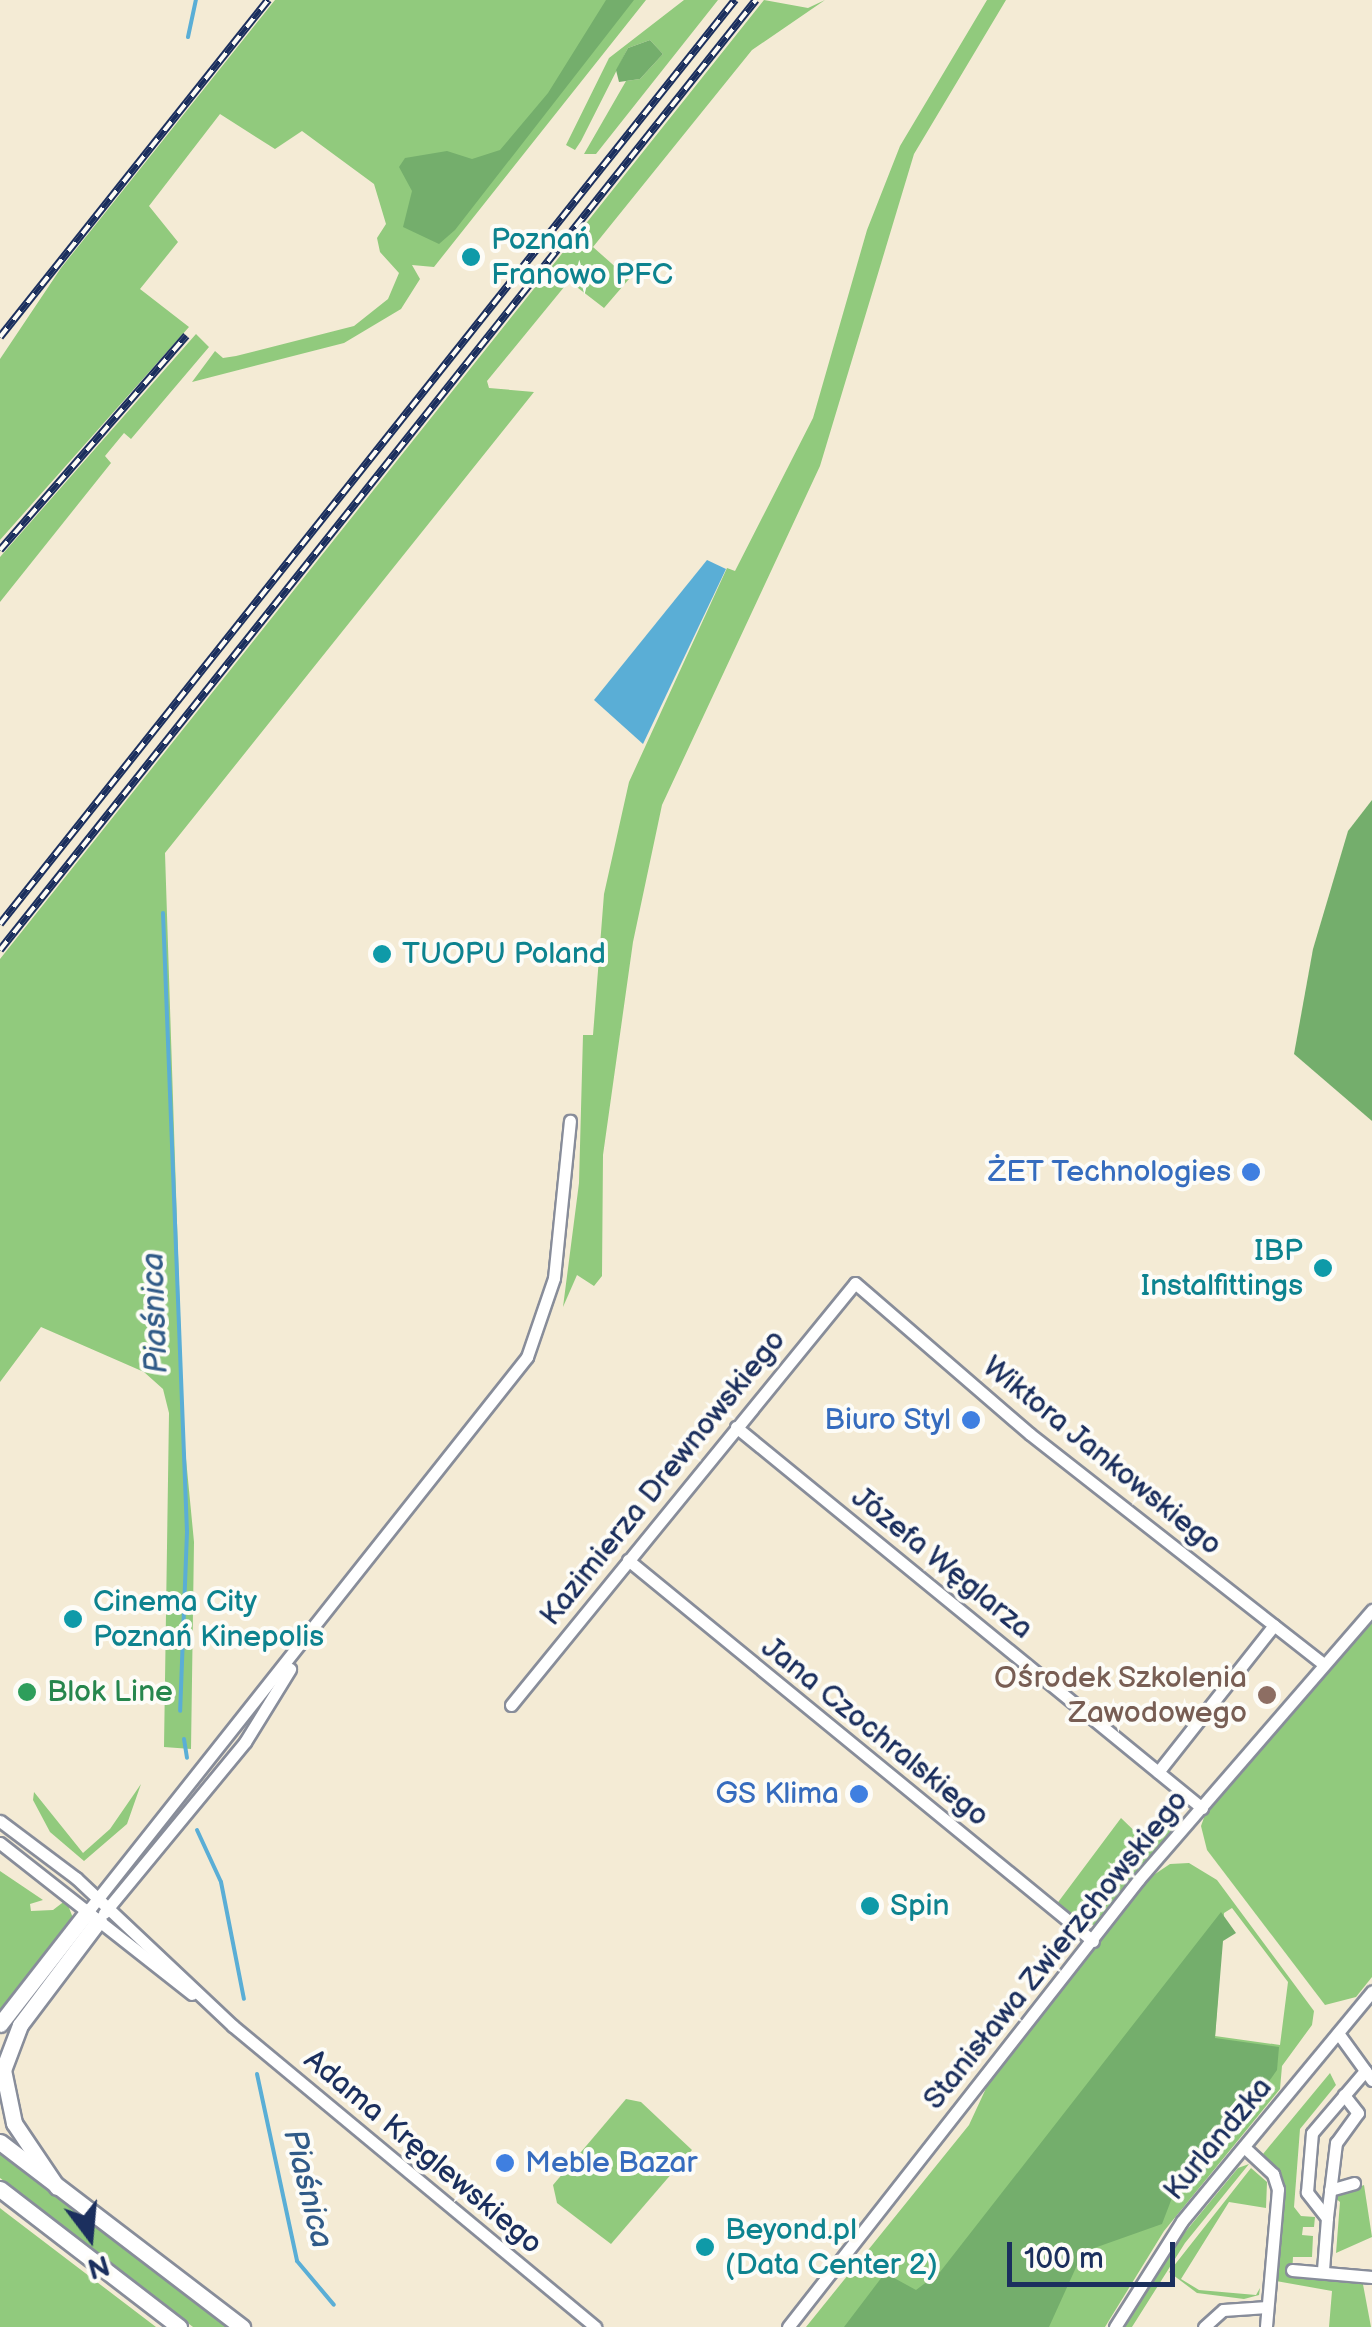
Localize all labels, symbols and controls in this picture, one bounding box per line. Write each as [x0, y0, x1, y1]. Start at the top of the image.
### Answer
place label: Poznań Franowo PFC [491, 222, 673, 292]
marker: Poznań Franowo PFC [460, 246, 482, 268]
place label: TUOPU Poland [402, 936, 606, 972]
marker: TUOPU Poland [371, 943, 393, 965]
place label: ŻET Technologies [987, 1154, 1231, 1190]
marker: ŻET Technologies [1240, 1161, 1262, 1183]
place label: IBP Instalfittings [1141, 1233, 1303, 1304]
water label: Piaśnica [135, 1252, 177, 1374]
marker: IBP Instalfittings [1312, 1257, 1334, 1279]
street label: Kazimierza Drewnowskiego [533, 1323, 793, 1633]
street label: Wiktora Jankowskiego [975, 1348, 1229, 1564]
place label: Biuro Styl [824, 1402, 951, 1438]
marker: Biuro Styl [960, 1409, 982, 1431]
street label: Józefa Węglarza [844, 1479, 1040, 1647]
place label: Cinema City Poznań Kinepolis [93, 1584, 324, 1654]
marker: Cinema City Poznań Kinepolis [62, 1608, 84, 1630]
street label: Jana Czochralskiego [754, 1629, 996, 1835]
place label: Ośrodek Szkolenia Zawodowego [993, 1660, 1247, 1730]
place label: Blok Line [47, 1674, 173, 1710]
marker: Blok Line [16, 1681, 38, 1703]
marker: Ośrodek Szkolenia Zawodowego [1256, 1684, 1278, 1706]
place label: GS Klima [715, 1776, 839, 1812]
marker: GS Klima [848, 1783, 870, 1805]
street label: Stanisława Zwierzchowskiego [916, 1783, 1196, 2117]
place label: Spin [890, 1888, 949, 1924]
marker: Spin [859, 1895, 881, 1917]
street label: Adama Kręglewskiego [297, 2042, 549, 2262]
street label: Kurlandzka [1156, 2070, 1280, 2208]
water label: Piaśnica [274, 2126, 340, 2252]
place label: Meble Bazar [525, 2145, 697, 2181]
marker: Meble Bazar [494, 2152, 516, 2174]
north arrow [40, 2187, 140, 2287]
place label: Beyond.pl (Data Center 2) [725, 2212, 938, 2282]
scale bar [1012, 2222, 1180, 2284]
marker: Beyond.pl (Data Center 2) [694, 2236, 716, 2258]
text: 100 m [1024, 2241, 1104, 2277]
text: N [84, 2248, 113, 2285]

